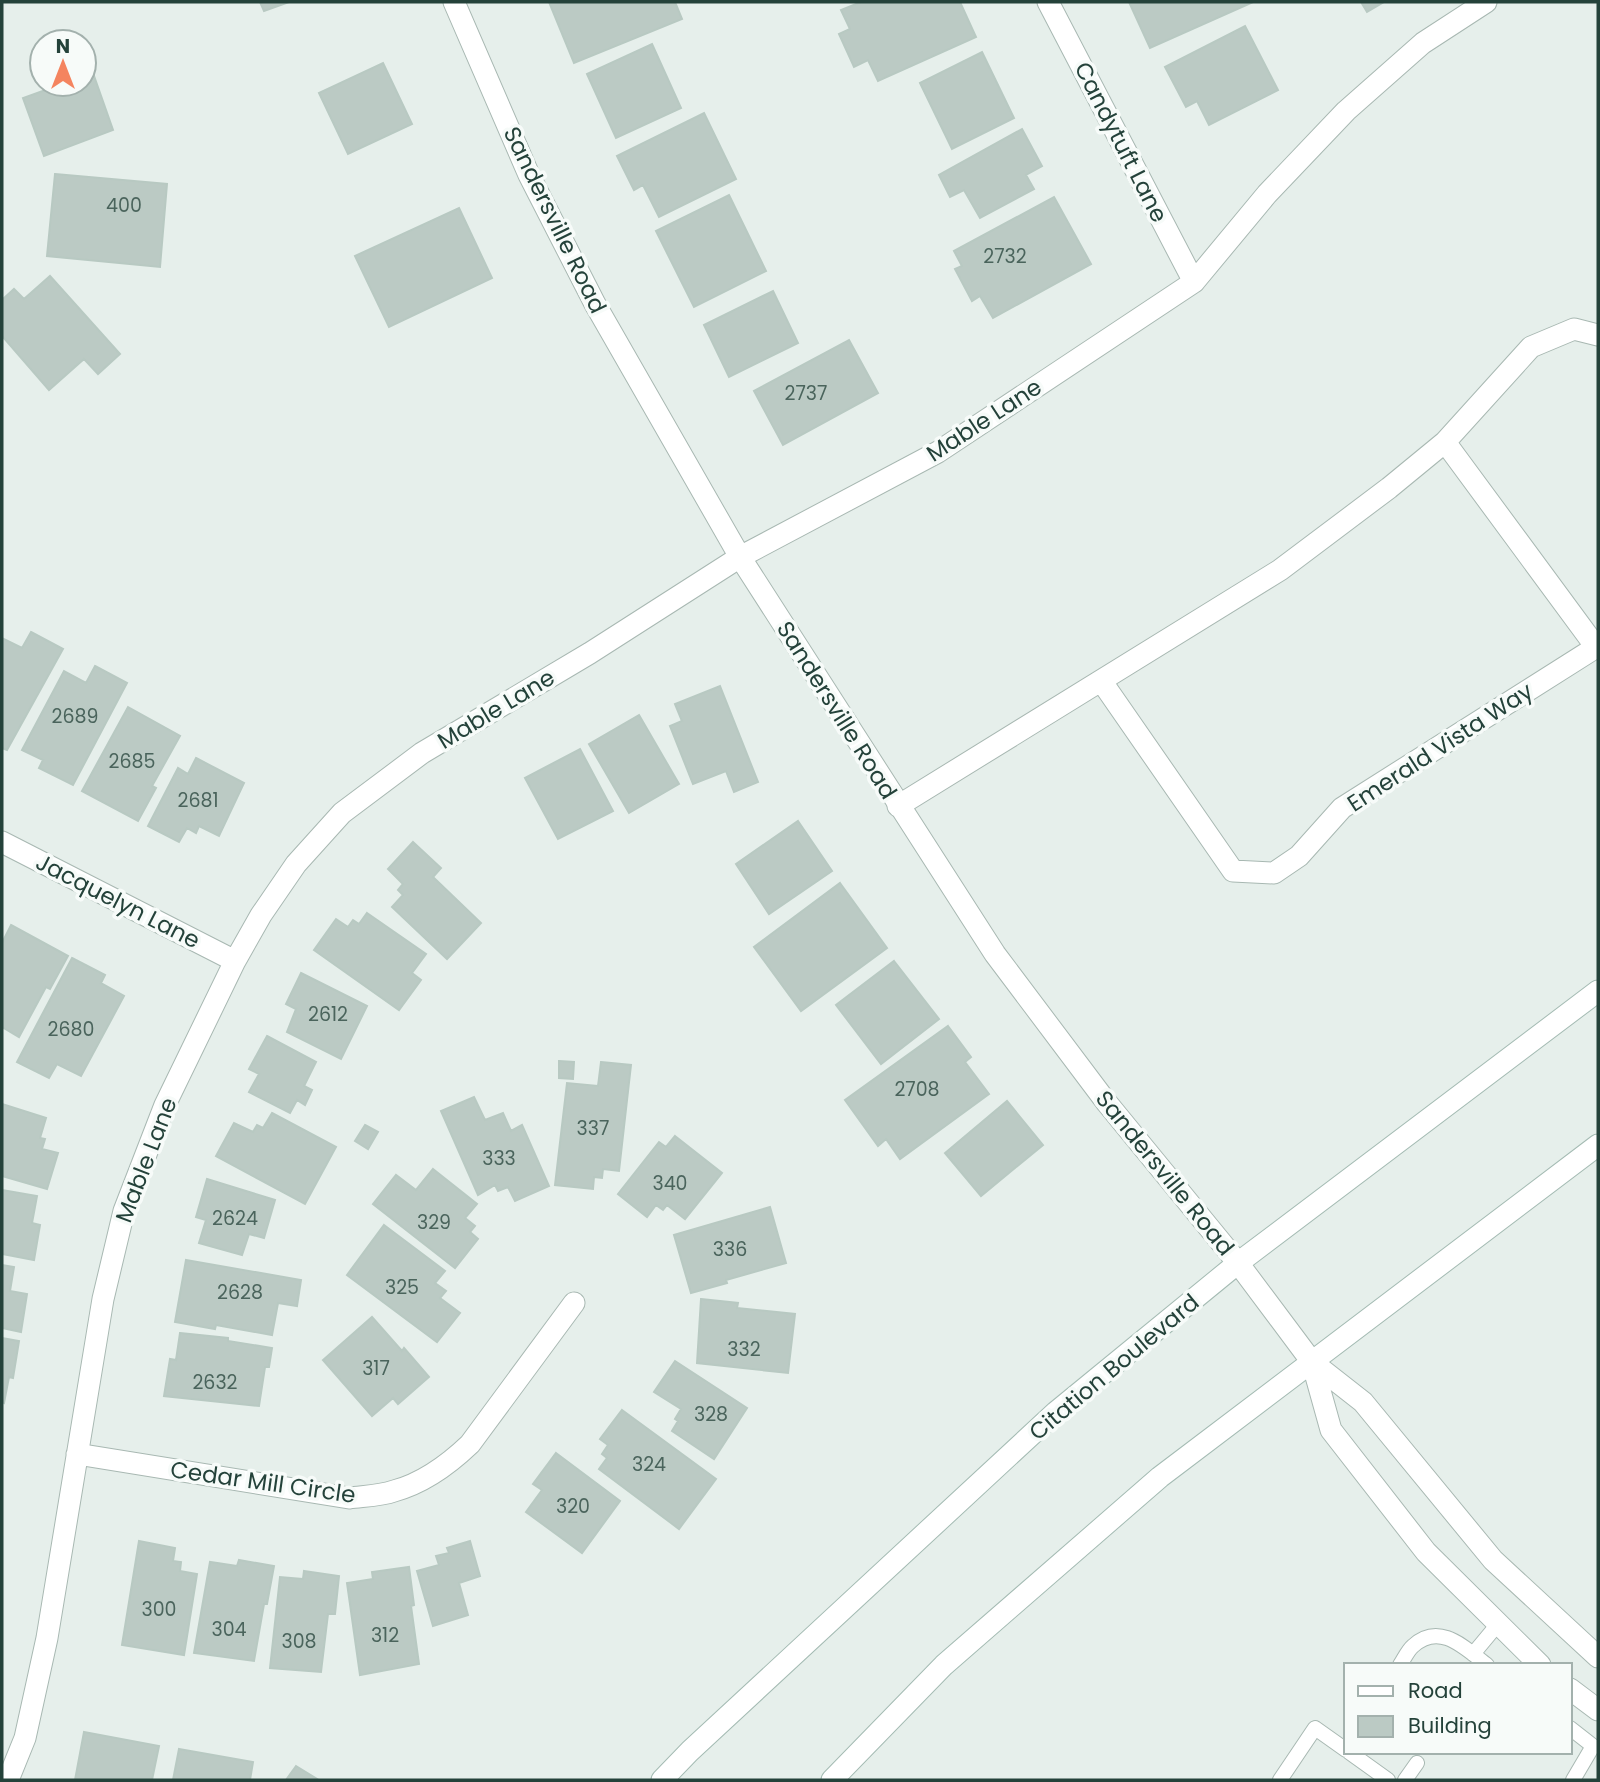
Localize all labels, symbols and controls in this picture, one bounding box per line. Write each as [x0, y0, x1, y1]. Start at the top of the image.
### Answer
north arrow [28, 28, 98, 98]
text: N [56, 33, 70, 60]
street label: Candytuft Lane [1067, 56, 1175, 228]
street label: Sandersville Road [496, 121, 614, 319]
house number: 400 [106, 192, 142, 219]
house number: 2732 [983, 243, 1027, 270]
street label: Mable Lane [920, 371, 1048, 469]
house number: 2737 [785, 380, 827, 407]
street label: Sandersville Road [769, 615, 905, 805]
street label: Mable Lane [431, 661, 561, 757]
street label: Emerald Vista Way [1341, 675, 1539, 819]
house number: 2689 [52, 703, 98, 730]
house number: 2685 [109, 748, 155, 775]
house number: 2681 [177, 787, 219, 814]
street label: Jacquelyn Lane [30, 846, 206, 956]
house number: 2612 [308, 1001, 348, 1028]
house number: 2680 [48, 1016, 94, 1043]
house number: 2708 [894, 1076, 940, 1103]
street label: Sandersville Road [1088, 1084, 1242, 1262]
street label: Mable Lane [108, 1093, 184, 1227]
house number: 337 [577, 1115, 609, 1142]
house number: 333 [482, 1145, 516, 1172]
house number: 340 [652, 1170, 688, 1197]
house number: 2624 [212, 1205, 258, 1232]
house number: 329 [417, 1209, 451, 1236]
house number: 336 [713, 1236, 747, 1263]
house number: 325 [385, 1274, 419, 1301]
house number: 2628 [217, 1279, 263, 1306]
street label: Citation Boulevard [1022, 1286, 1206, 1448]
house number: 332 [727, 1336, 761, 1363]
house number: 317 [362, 1355, 390, 1382]
house number: 2632 [192, 1369, 238, 1396]
house number: 328 [694, 1401, 728, 1428]
house number: 324 [632, 1451, 666, 1478]
street label: Cedar Mill Circle [168, 1453, 358, 1511]
house number: 320 [556, 1493, 590, 1520]
house number: 300 [141, 1596, 177, 1623]
house number: 304 [211, 1616, 247, 1643]
house number: 312 [371, 1622, 399, 1649]
house number: 308 [281, 1628, 317, 1655]
legend [1344, 1663, 1572, 1754]
text: Road [1408, 1676, 1463, 1705]
text: Building [1408, 1711, 1492, 1740]

